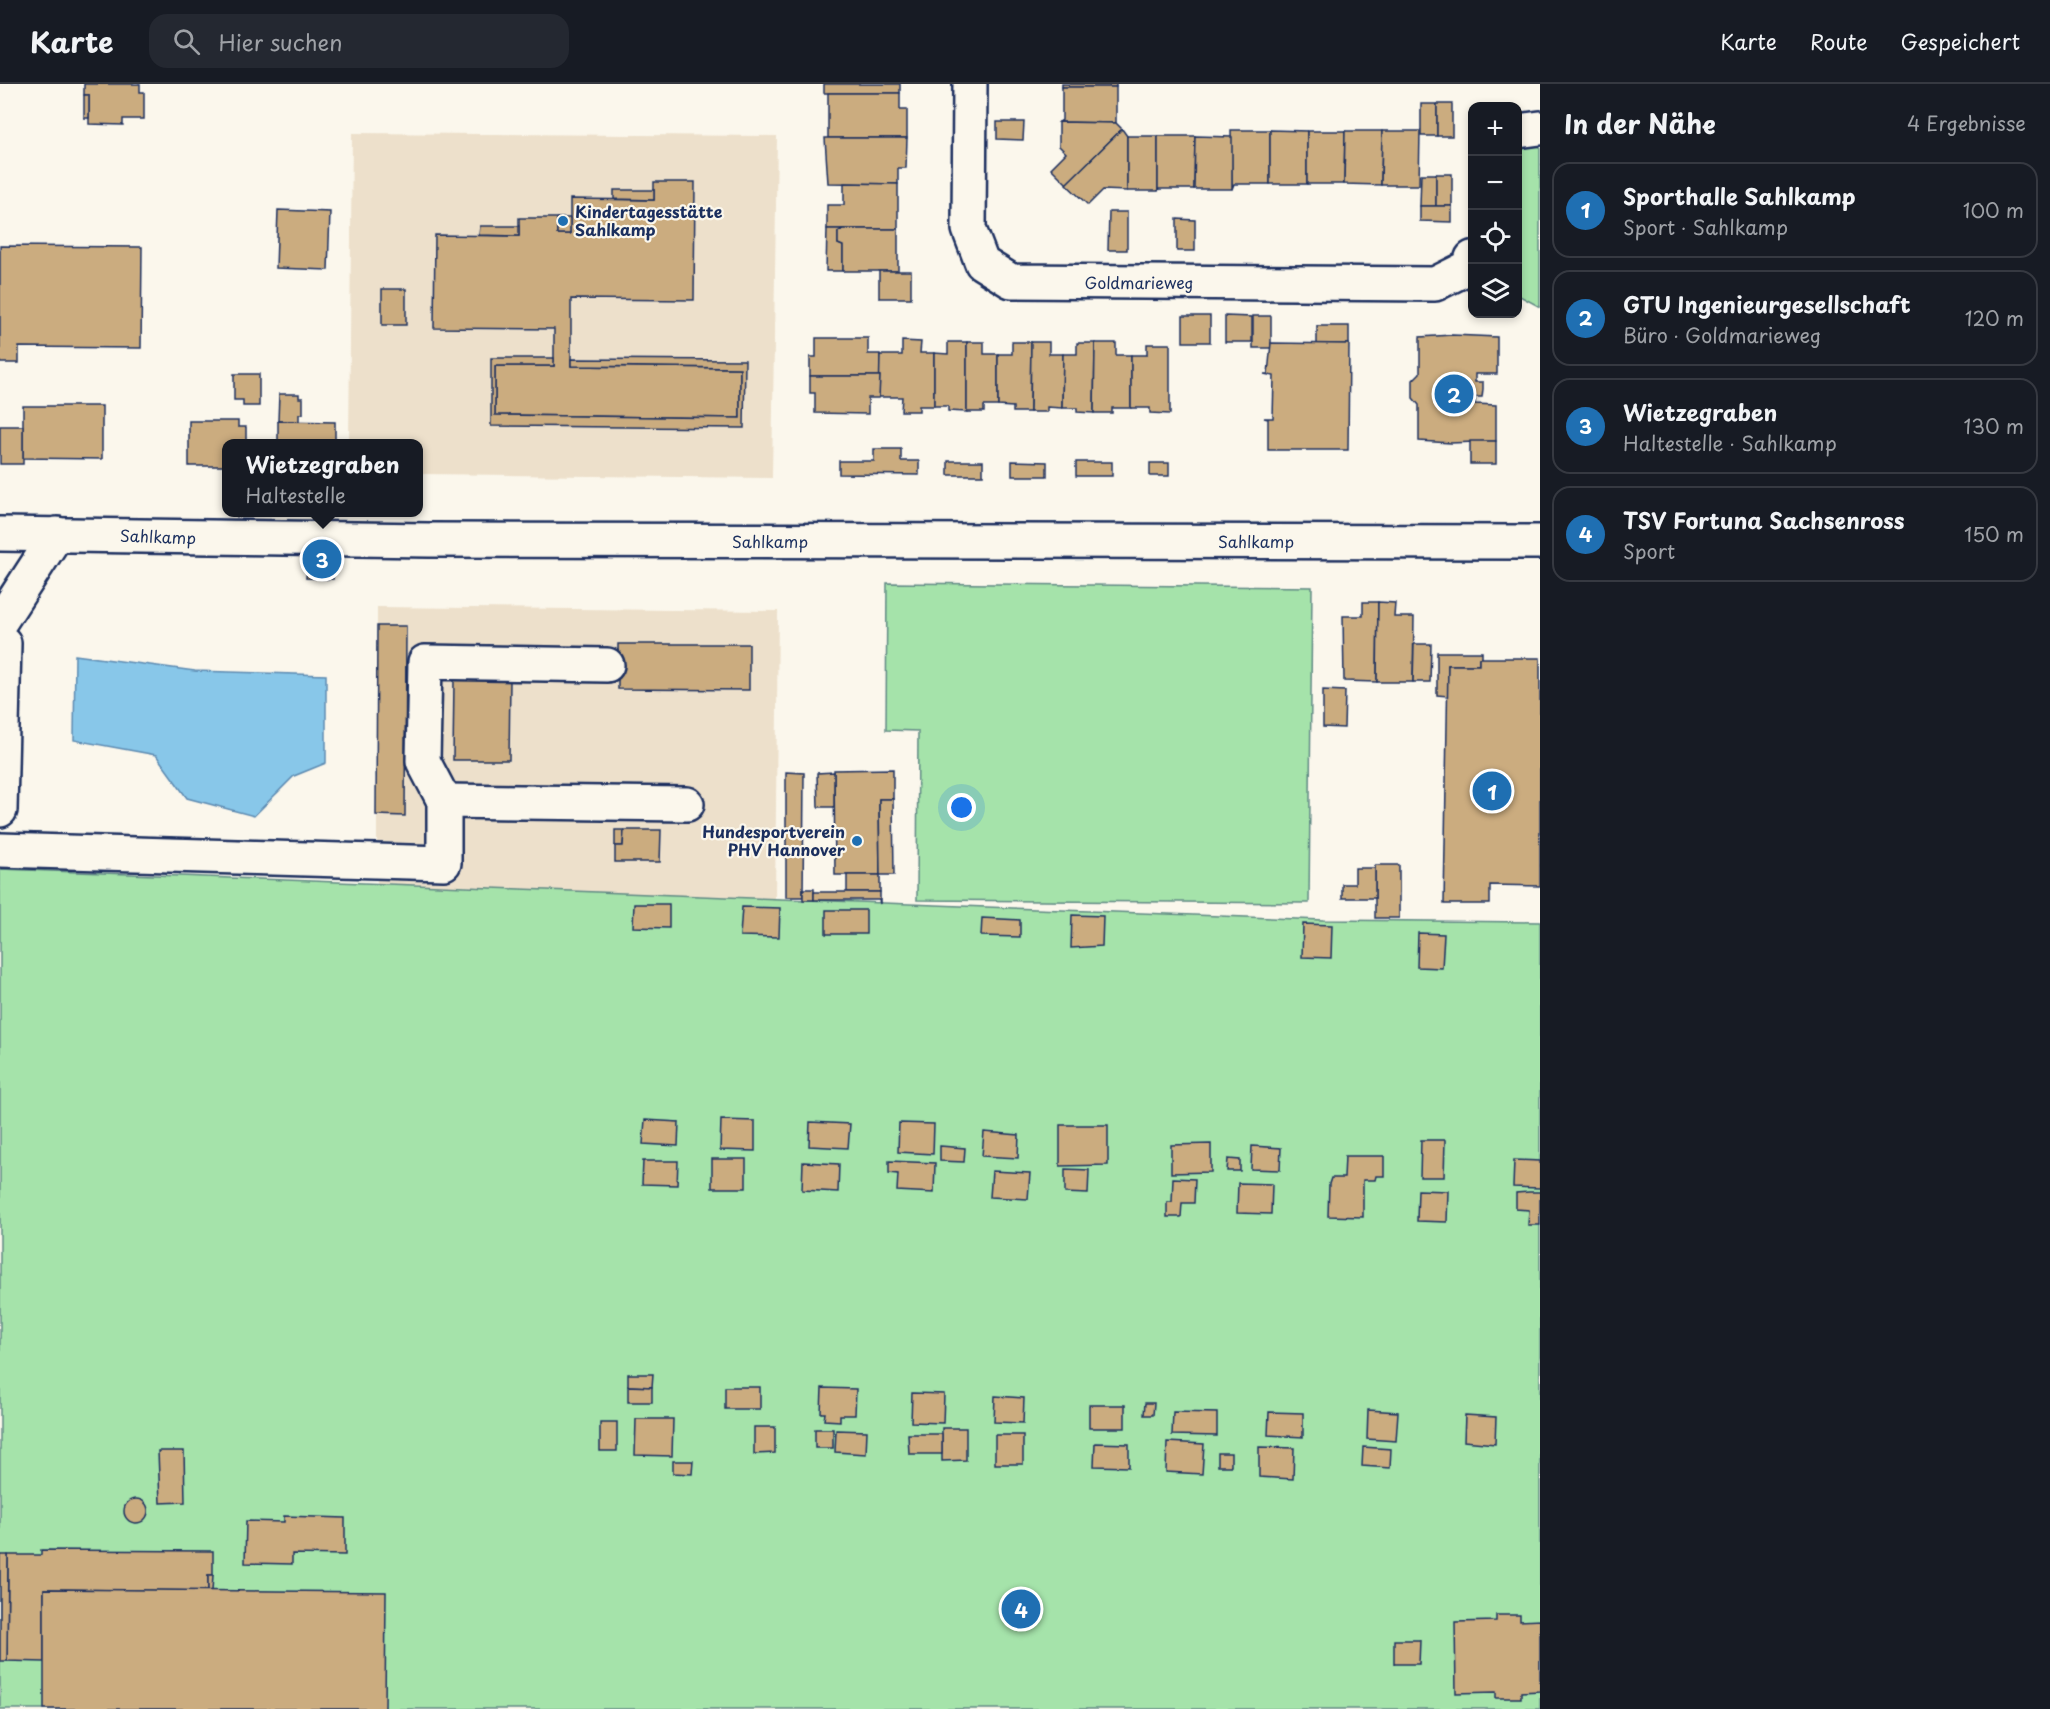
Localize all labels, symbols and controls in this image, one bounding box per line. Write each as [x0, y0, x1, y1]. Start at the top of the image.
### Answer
search box [149, 14, 569, 68]
text: Karte [30, 20, 113, 63]
icon: search [170, 25, 203, 58]
text: Hier suchen [218, 25, 343, 58]
text: Karte [1720, 25, 1777, 57]
text: Route [1810, 25, 1868, 57]
text: Gespeichert [1901, 25, 2020, 57]
map controls [1468, 102, 1522, 318]
button: + [1468, 102, 1522, 156]
text: In der Nähe [1564, 104, 1716, 143]
text: 4 Ergebnisse [1907, 108, 2026, 138]
button: − [1468, 156, 1522, 210]
text: Sporthalle Sahlkamp [1623, 179, 1856, 212]
text: 1 [1581, 195, 1590, 225]
text: 100 m [1963, 195, 2024, 225]
place label: Kindertagesstätte Sahlkamp [575, 199, 723, 241]
button: locate [1468, 210, 1522, 264]
text: Sport · Sahlkamp [1623, 212, 1788, 242]
marker: Kindertagesstätte Sahlkamp [556, 214, 570, 228]
button: layers [1468, 264, 1522, 318]
street label: Goldmarieweg [1084, 270, 1194, 294]
text: GTU Ingenieurgesellschaft [1623, 287, 1910, 320]
text: 2 [1578, 303, 1593, 333]
text: 120 m [1965, 303, 2024, 333]
text: Büro · Goldmarieweg [1623, 320, 1821, 350]
pin: 2 [1434, 372, 1474, 416]
text: Wietzegraben [1623, 395, 1777, 428]
text: 3 [1579, 411, 1592, 441]
text: 130 m [1964, 411, 2024, 441]
text: Haltestelle · Sahlkamp [1623, 428, 1837, 458]
popup [222, 439, 423, 517]
text: Wietzegraben [245, 447, 400, 480]
text: Haltestelle [245, 480, 346, 510]
text: TSV Fortuna Sachsenross [1623, 503, 1904, 536]
text: 4 [1579, 519, 1592, 549]
text: 150 m [1964, 519, 2024, 549]
street label: Sahlkamp [120, 523, 197, 549]
street label: Sahlkamp [732, 529, 808, 553]
street label: Sahlkamp [1218, 529, 1294, 553]
pin: 3 [302, 536, 342, 582]
text: Sport [1623, 536, 1675, 566]
pin: 1 [1472, 768, 1512, 814]
your location [947, 793, 976, 822]
place label: Hundesportverein PHV Hannover [702, 819, 846, 861]
marker: Hundesportverein PHV Hannover [850, 834, 864, 848]
pin: 4 [1002, 1586, 1040, 1631]

